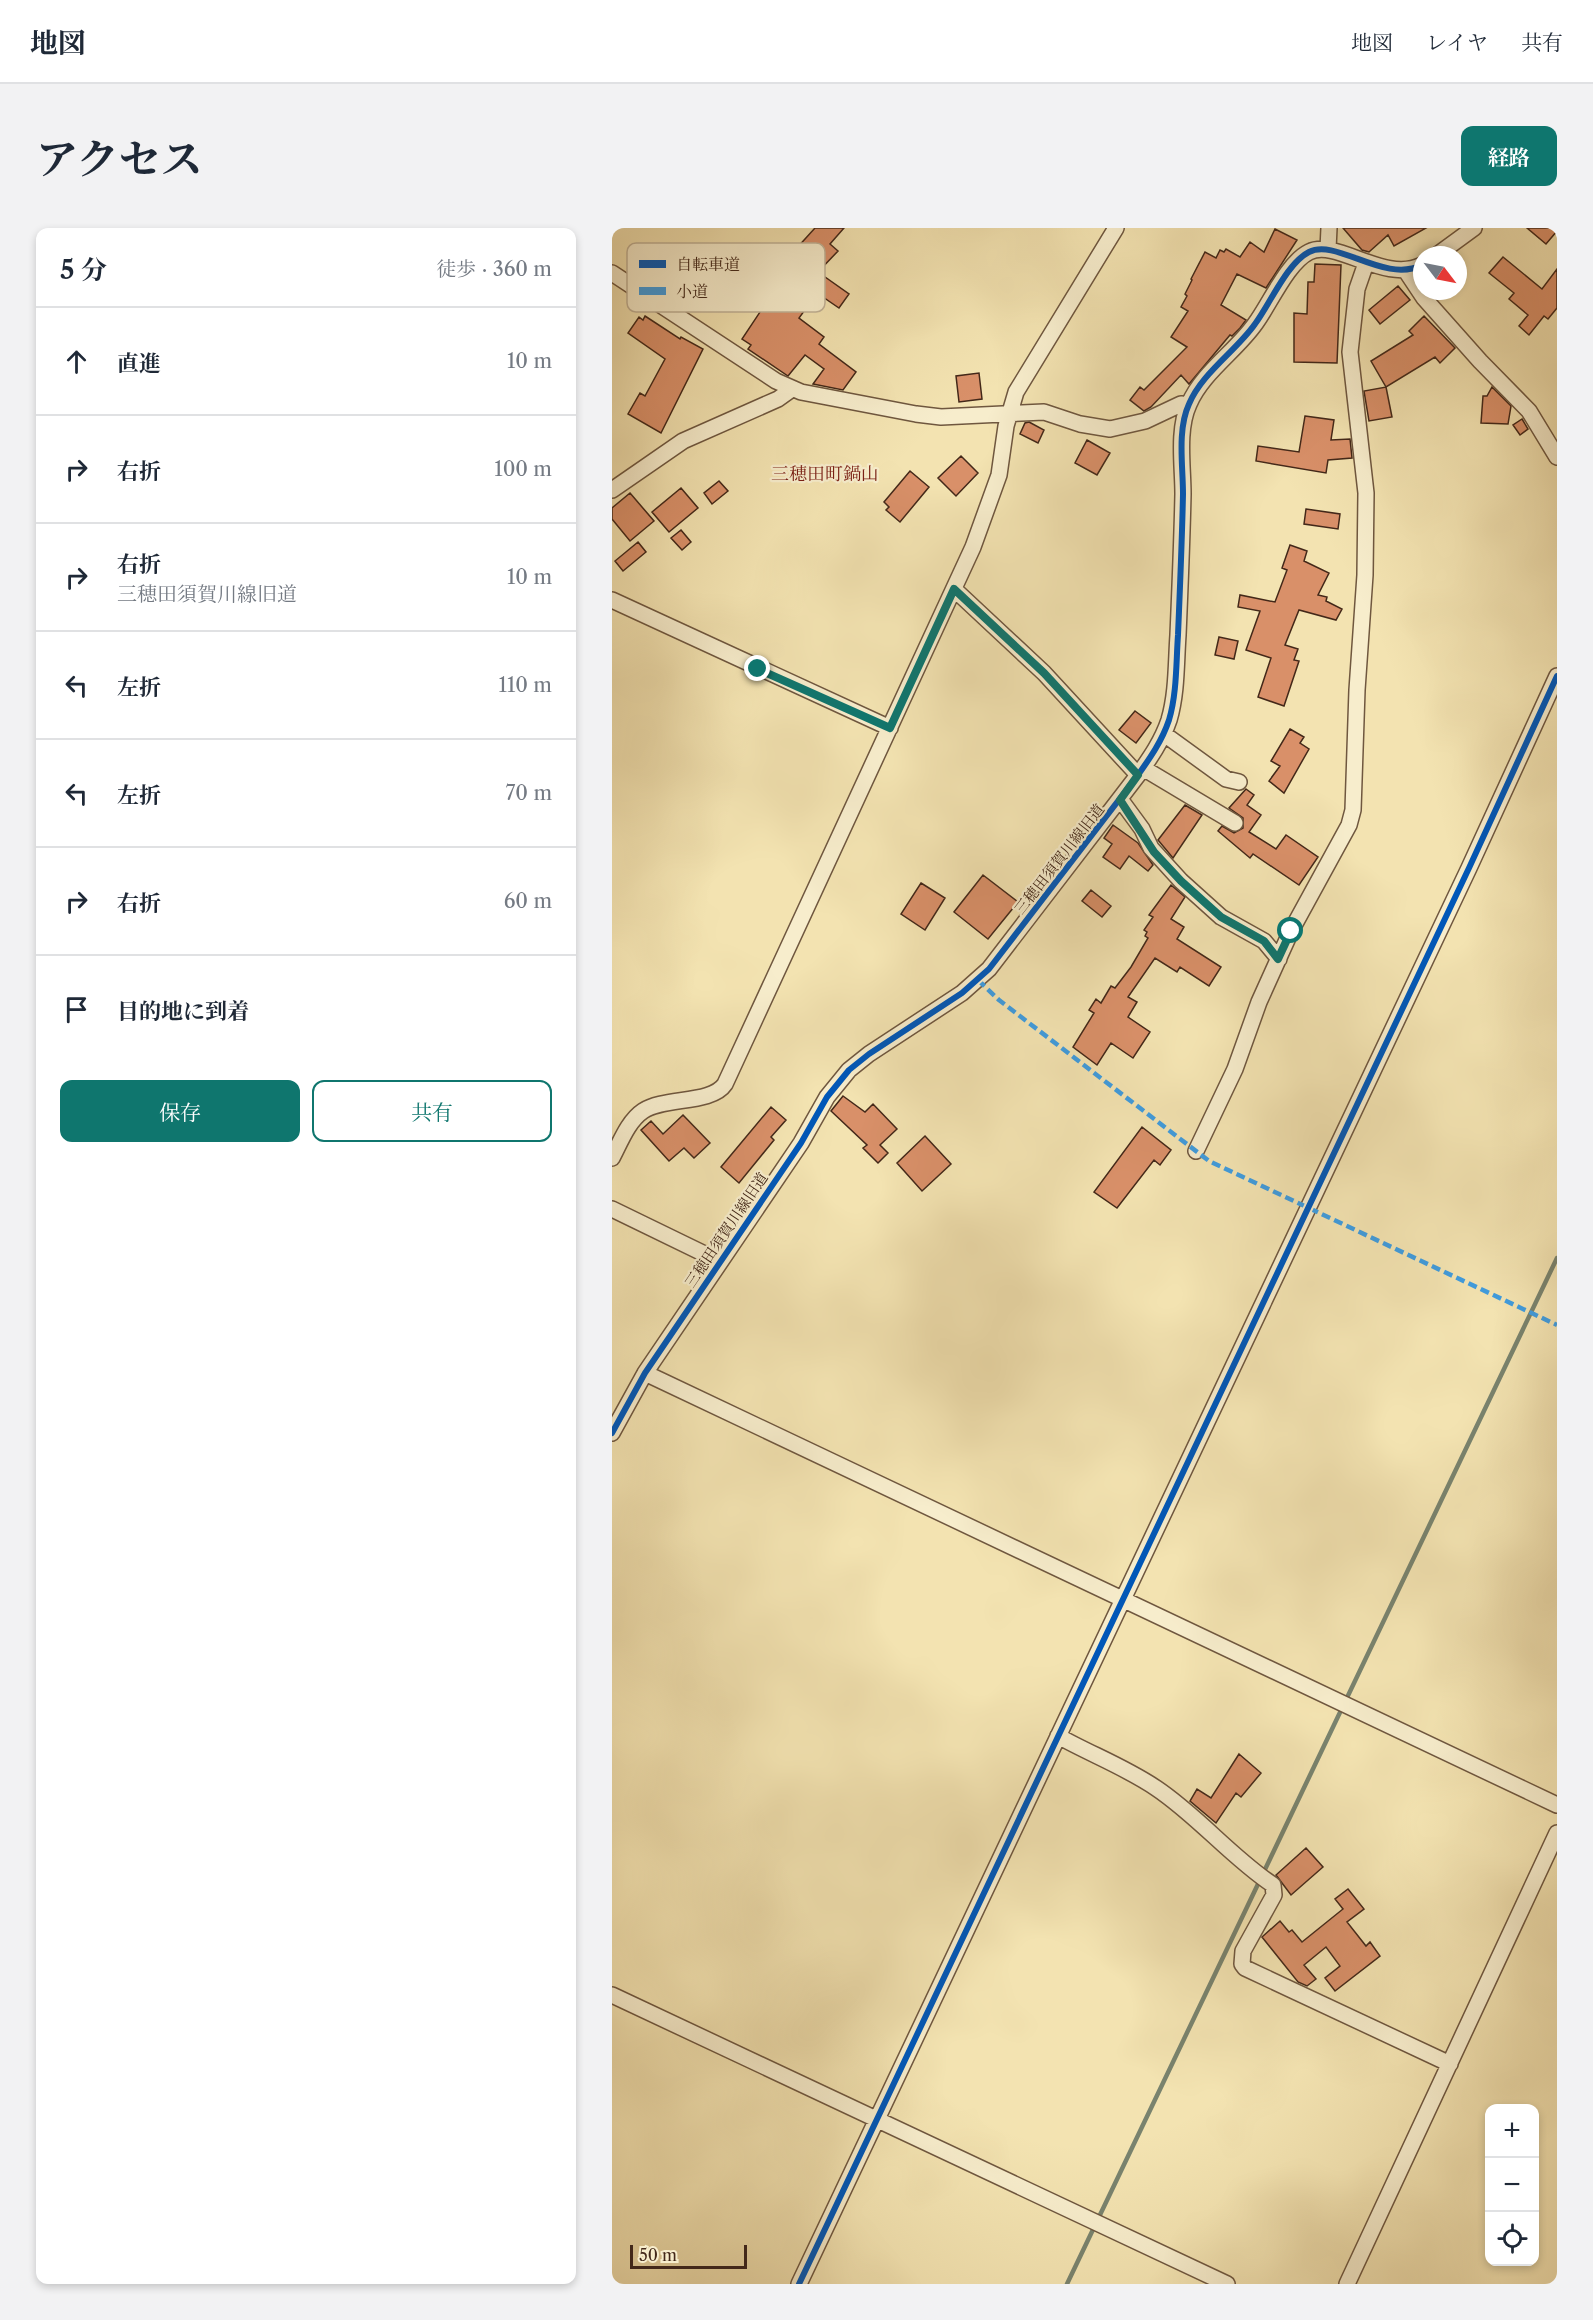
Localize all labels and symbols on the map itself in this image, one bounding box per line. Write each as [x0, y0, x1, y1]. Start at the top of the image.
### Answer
legend [627, 243, 825, 312]
north arrow [1413, 246, 1467, 300]
text: 自転車道 [676, 254, 740, 274]
text: 小道 [676, 281, 708, 301]
district label: 三穂田町鍋山 [771, 463, 879, 485]
route end [744, 655, 770, 681]
street label: 三穂田須賀川線旧道 [1010, 800, 1108, 918]
route start [1277, 917, 1303, 943]
street label: 三穂田須賀川線旧道 [680, 1169, 772, 1291]
scale bar [630, 2242, 747, 2270]

